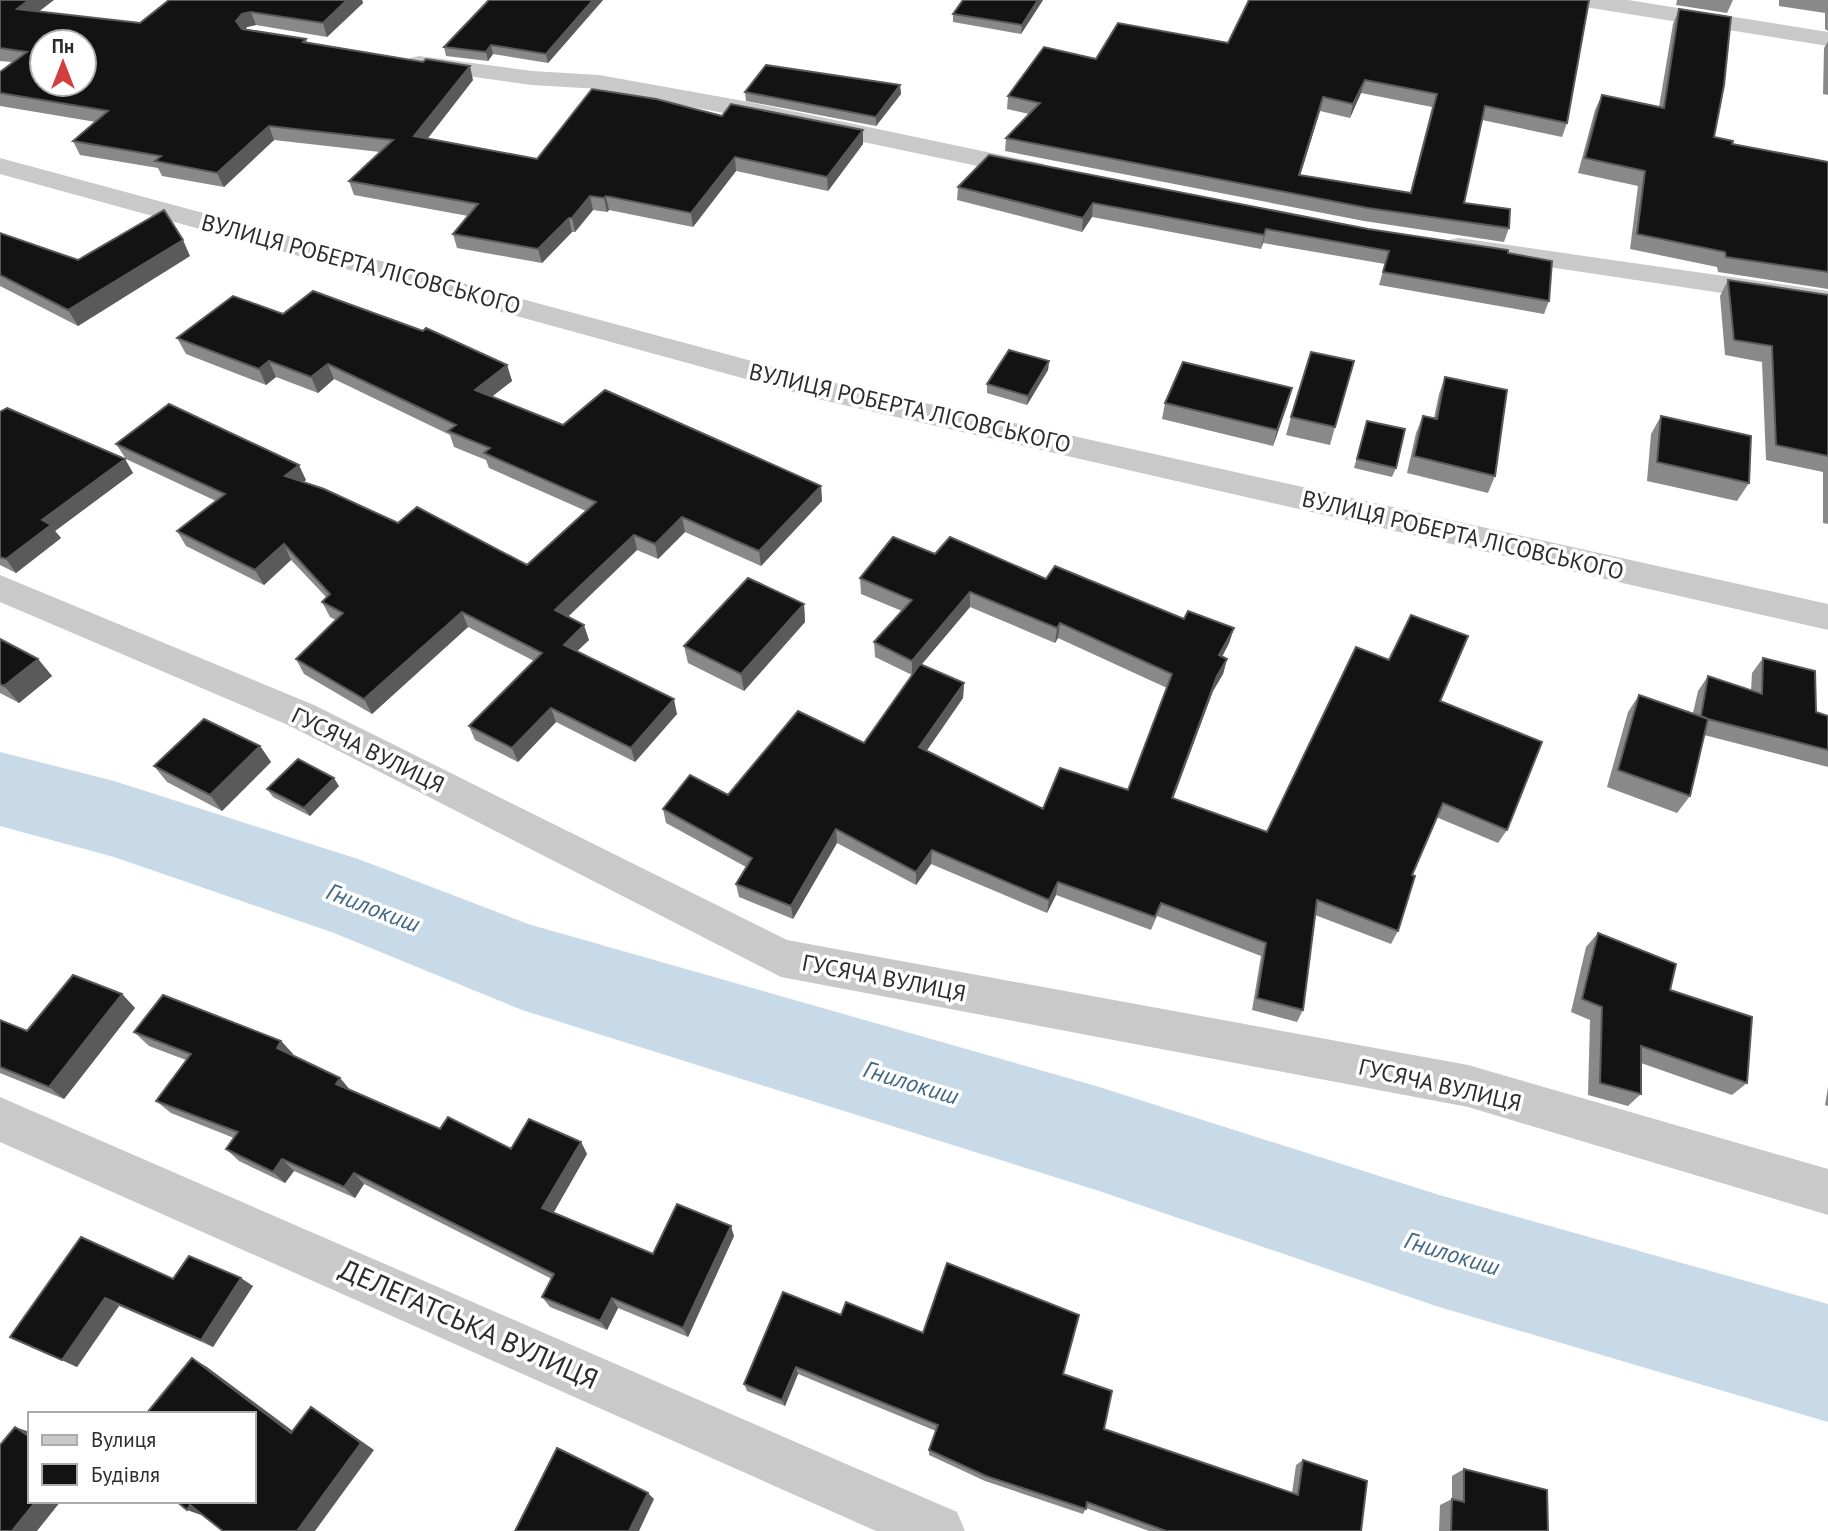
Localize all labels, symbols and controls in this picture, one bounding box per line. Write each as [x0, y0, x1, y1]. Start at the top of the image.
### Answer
north arrow [28, 28, 98, 98]
text: Пн [52, 34, 74, 58]
street label: ВУЛИЦЯ РОБЕРТА ЛІСОВСЬКОГО [198, 207, 524, 320]
street label: ВУЛИЦЯ РОБЕРТА ЛІСОВСЬКОГО [746, 356, 1074, 459]
street label: ВУЛИЦЯ РОБЕРТА ЛІСОВСЬКОГО [1299, 483, 1627, 586]
street label: ГУСЯЧА ВУЛИЦЯ [287, 700, 449, 799]
water label: Гнилокиш [322, 876, 425, 940]
street label: ГУСЯЧА ВУЛИЦЯ [800, 947, 968, 1008]
street label: ГУСЯЧА ВУЛИЦЯ [1356, 1052, 1524, 1117]
water label: Гнилокиш [860, 1053, 963, 1112]
water label: Гнилокиш [1401, 1224, 1504, 1283]
street label: ДЕЛЕГАТСЬКА ВУЛИЦЯ [334, 1250, 604, 1397]
legend [28, 1412, 256, 1503]
text: Вулиця [91, 1426, 156, 1453]
text: Будівля [91, 1461, 160, 1488]

